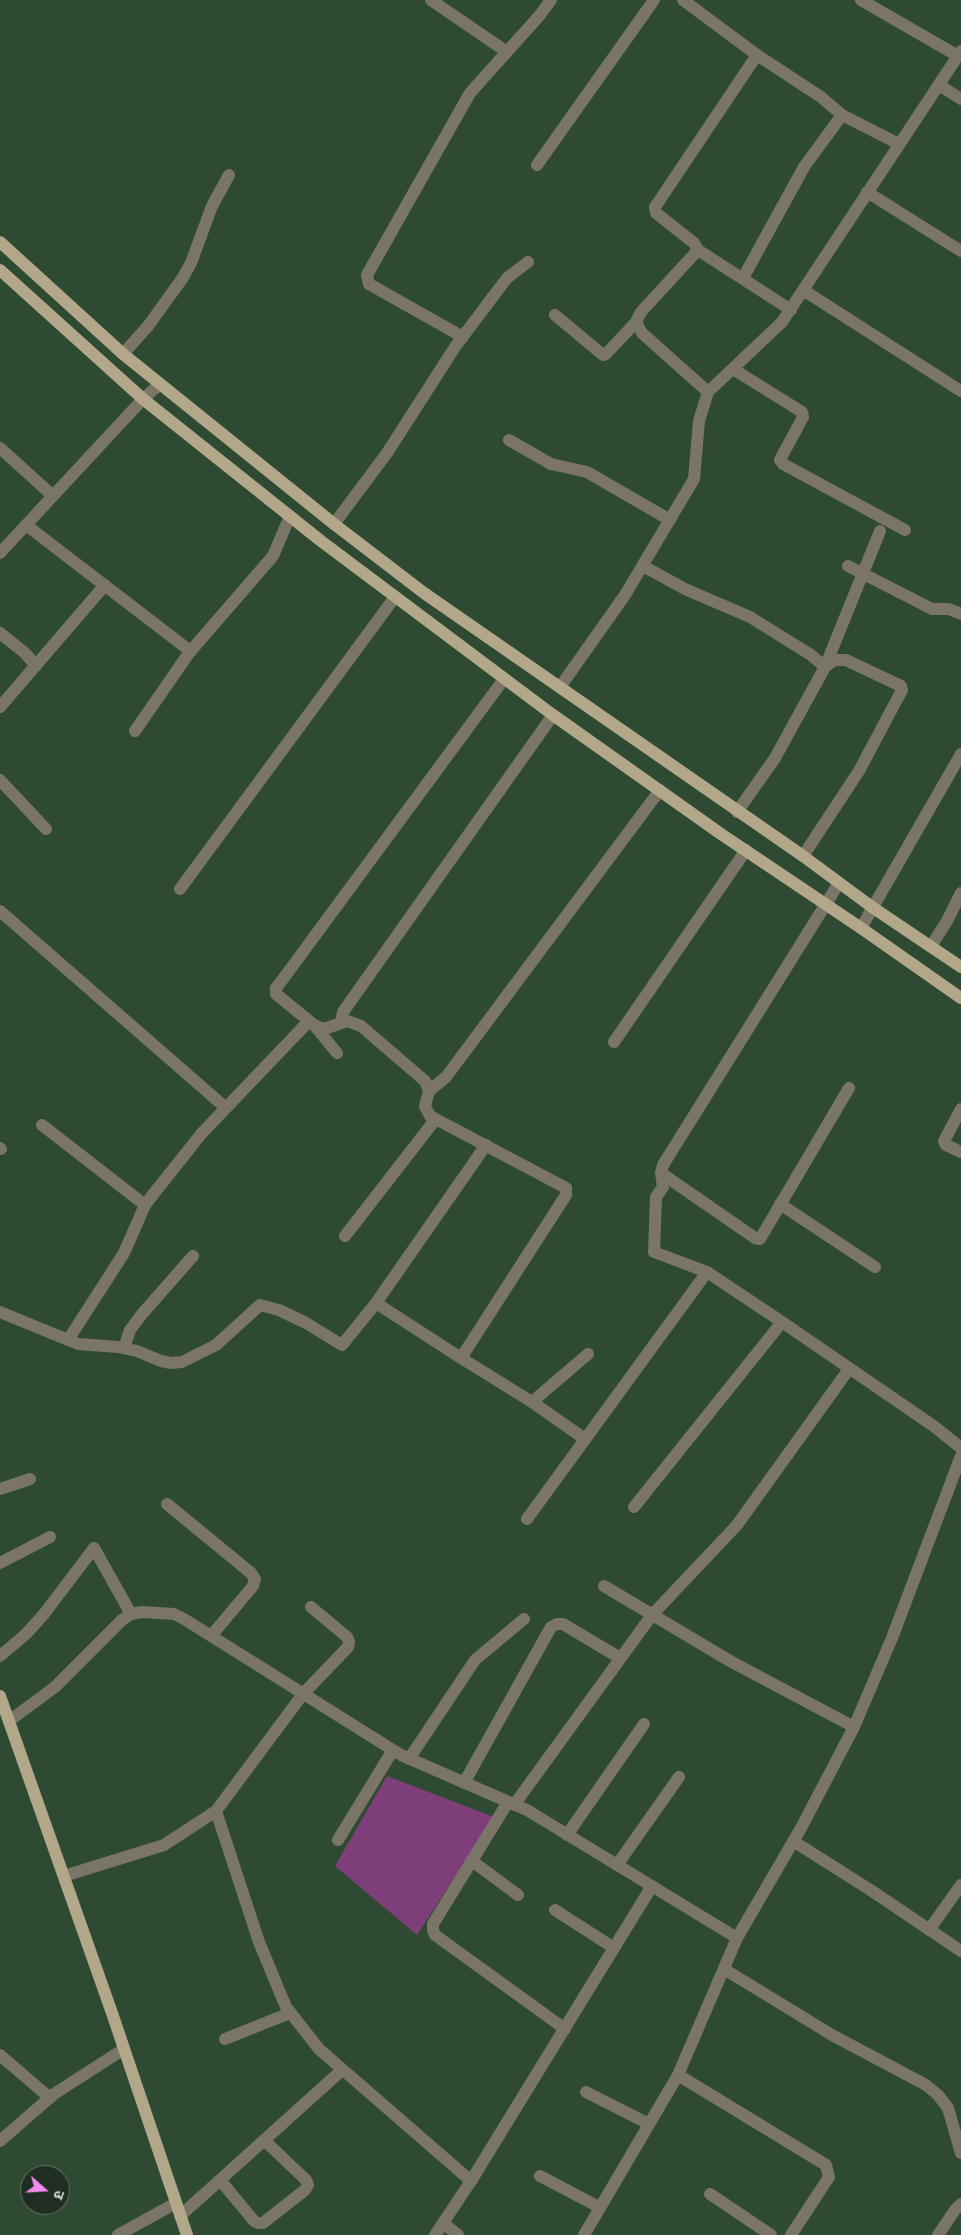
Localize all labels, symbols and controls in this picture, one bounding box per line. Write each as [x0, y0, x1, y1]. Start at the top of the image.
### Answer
north arrow [20, 2165, 70, 2215]
text: उ [49, 2188, 68, 2201]

